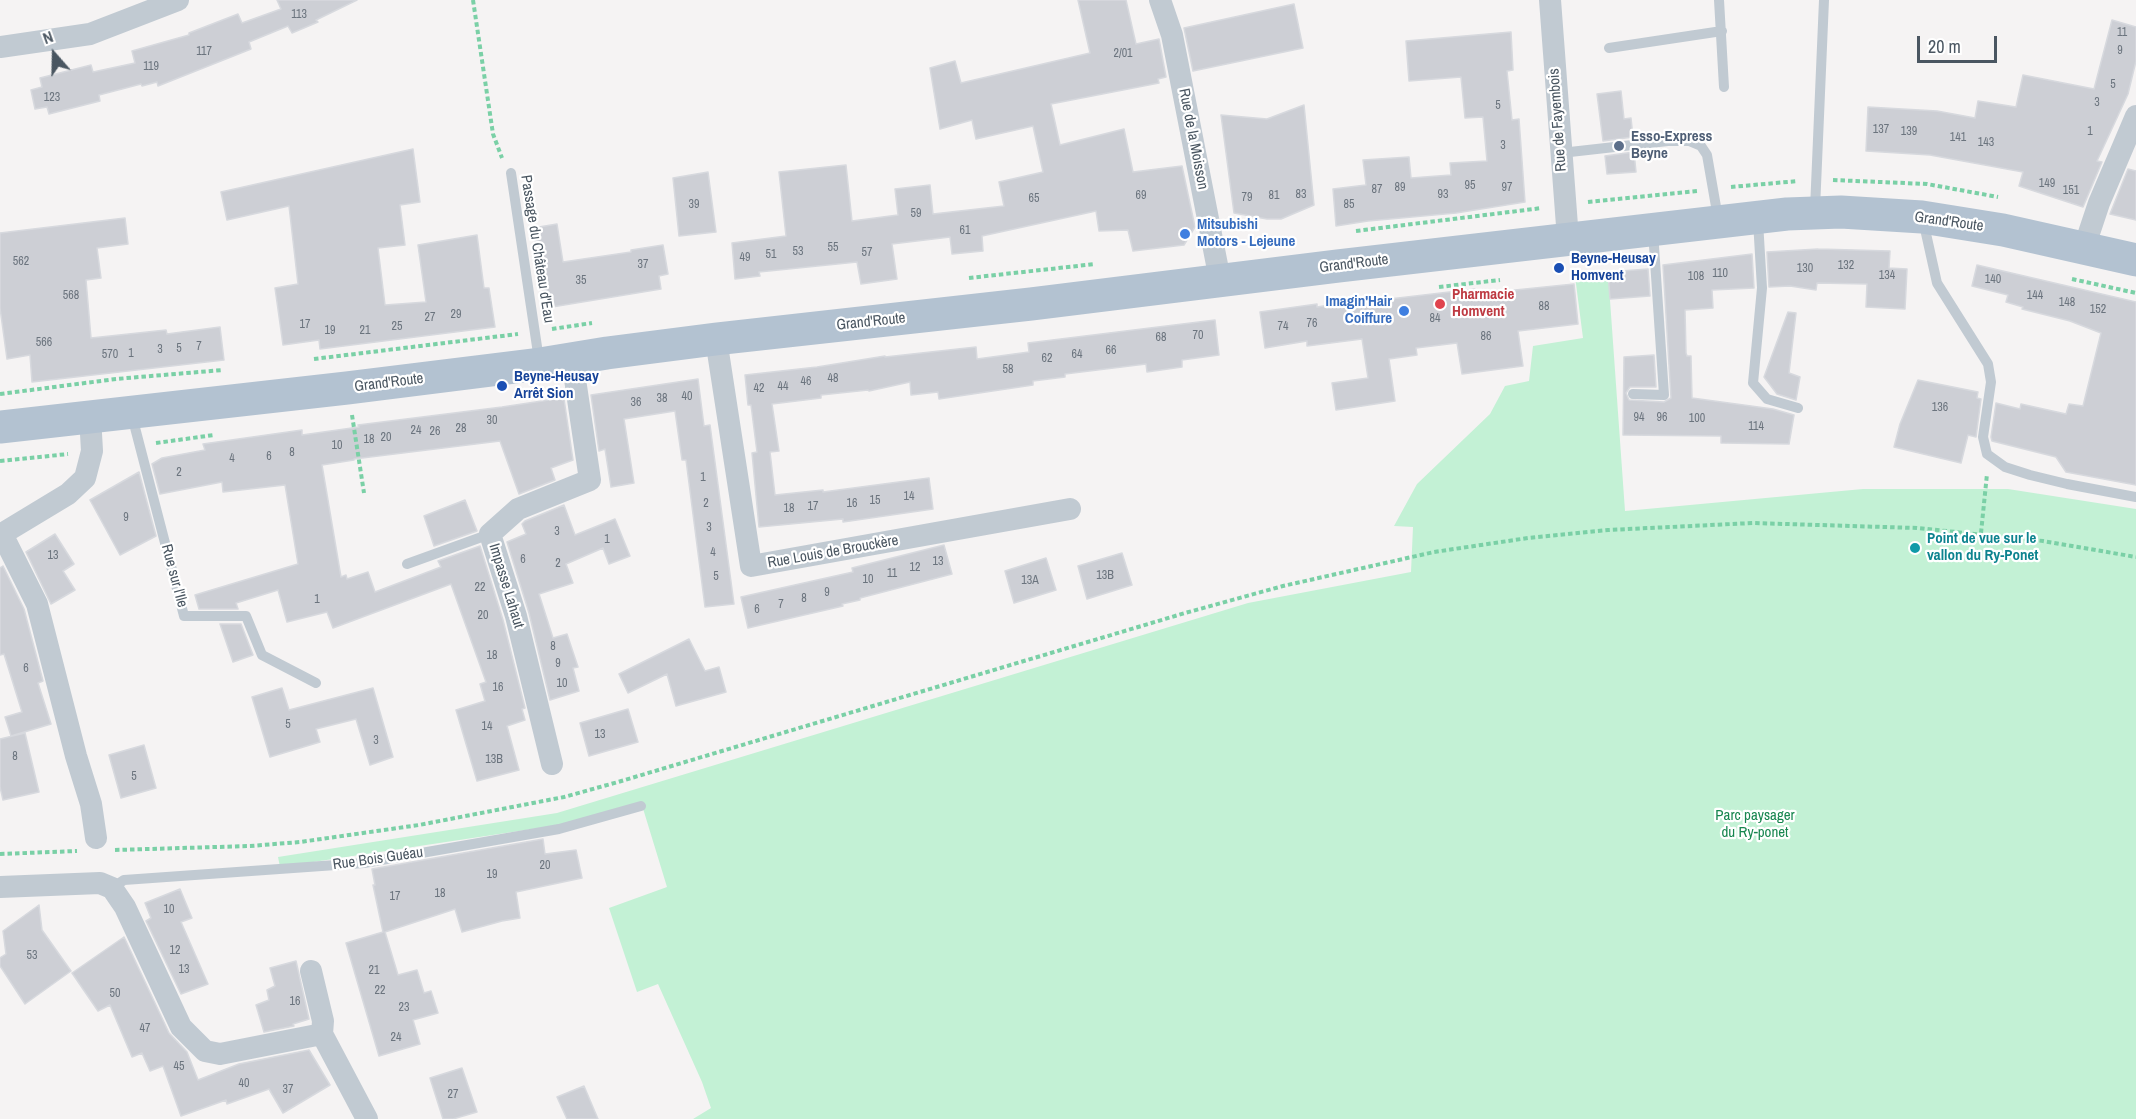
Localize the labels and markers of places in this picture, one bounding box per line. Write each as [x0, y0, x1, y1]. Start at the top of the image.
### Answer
place label: Esso-Express Beyne [1631, 128, 1712, 163]
marker: Esso-Express Beyne [1612, 139, 1626, 153]
place label: Mitsubishi Motors - Lejeune [1197, 216, 1295, 251]
marker: Mitsubishi Motors - Lejeune [1178, 227, 1192, 241]
place label: Beyne-Heusay Homvent [1571, 250, 1656, 285]
marker: Beyne-Heusay Homvent [1552, 261, 1566, 275]
place label: Pharmacie Homvent [1452, 286, 1514, 321]
place label: Imagin'Hair Coiffure [1326, 293, 1392, 328]
marker: Pharmacie Homvent [1433, 297, 1447, 311]
marker: Imagin'Hair Coiffure [1397, 304, 1411, 318]
place label: Beyne-Heusay Arrêt Sion [514, 368, 599, 403]
marker: Beyne-Heusay Arrêt Sion [495, 379, 509, 393]
place label: Point de vue sur le vallon du Ry-Ponet [1927, 530, 2038, 565]
marker: Point de vue sur le vallon du Ry-Ponet [1908, 541, 1922, 555]

